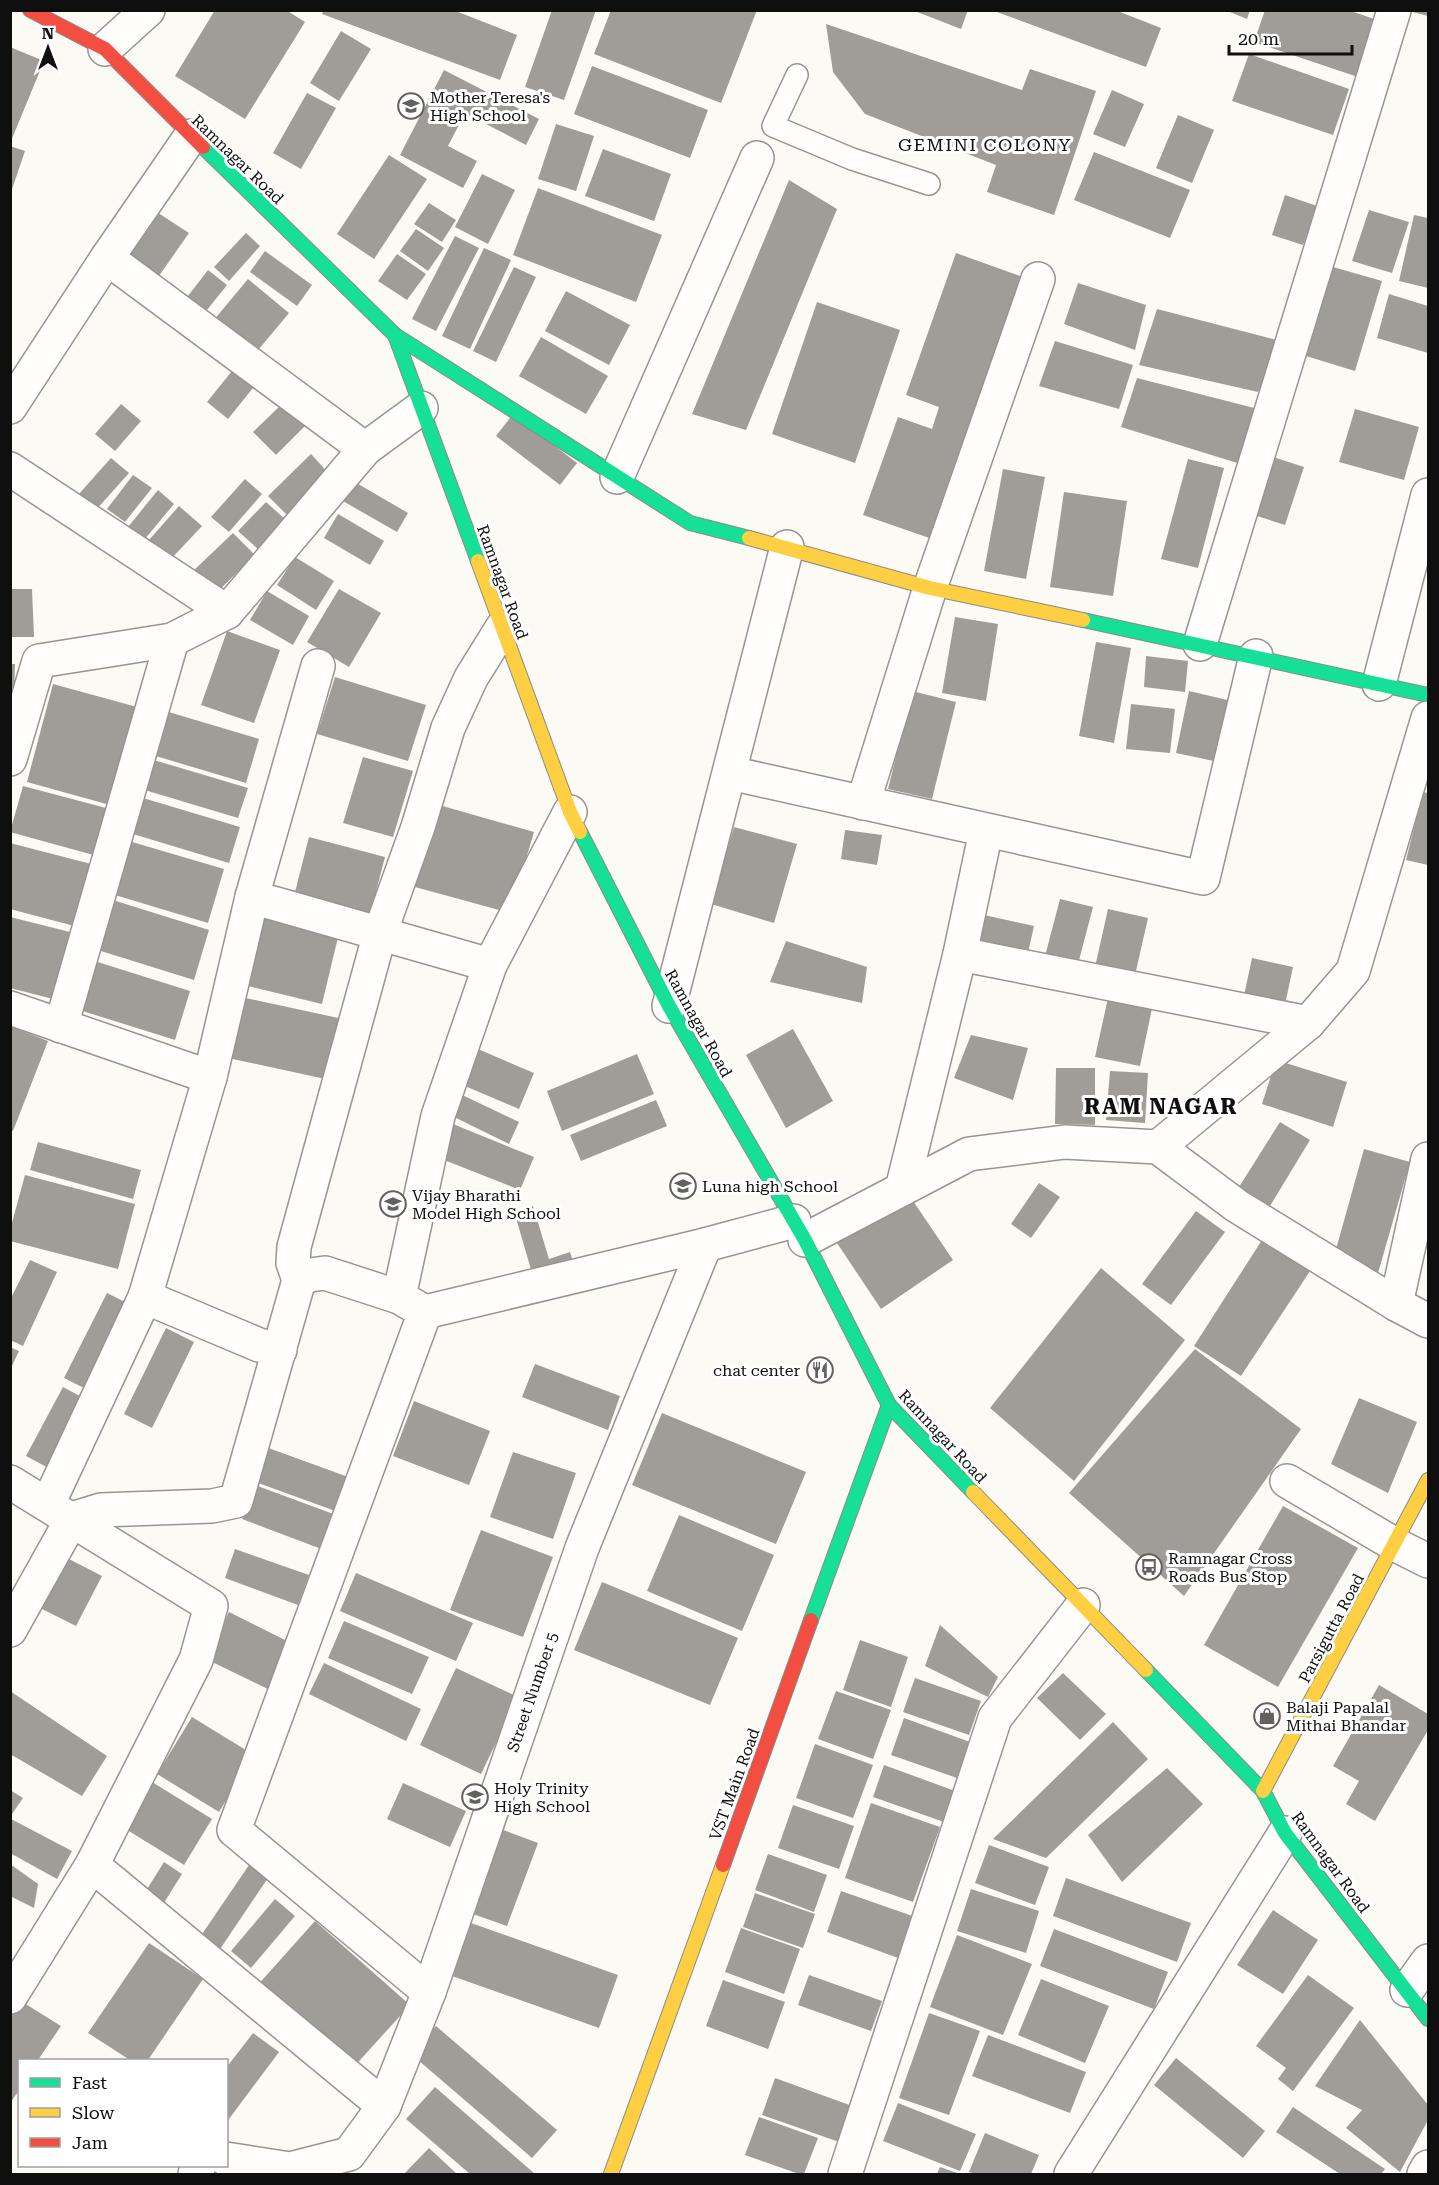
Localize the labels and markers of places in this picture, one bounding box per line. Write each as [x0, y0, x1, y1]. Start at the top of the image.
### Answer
place label: Mother Teresa's High School [430, 88, 551, 125]
school or university icon: Mother Teresa's High School [396, 91, 426, 121]
school or university icon: Luna high School [668, 1171, 698, 1201]
place label: Luna high School [702, 1177, 838, 1196]
place label: Vijay Bharathi Model High School [412, 1186, 561, 1223]
school or university icon: Vijay Bharathi Model High School [378, 1189, 408, 1219]
restaurant icon: chat center [805, 1355, 835, 1385]
place label: chat center [713, 1361, 800, 1380]
place label: Ramnagar Cross Roads Bus Stop [1168, 1549, 1293, 1586]
bus stop icon: Ramnagar Cross Roads Bus Stop [1134, 1552, 1164, 1582]
place label: Balaji Papalal Mithai Bhandar [1286, 1698, 1406, 1735]
shop icon: Balaji Papalal Mithai Bhandar [1252, 1701, 1282, 1731]
place label: Holy Trinity High School [494, 1779, 590, 1816]
school or university icon: Holy Trinity High School [460, 1782, 490, 1812]

